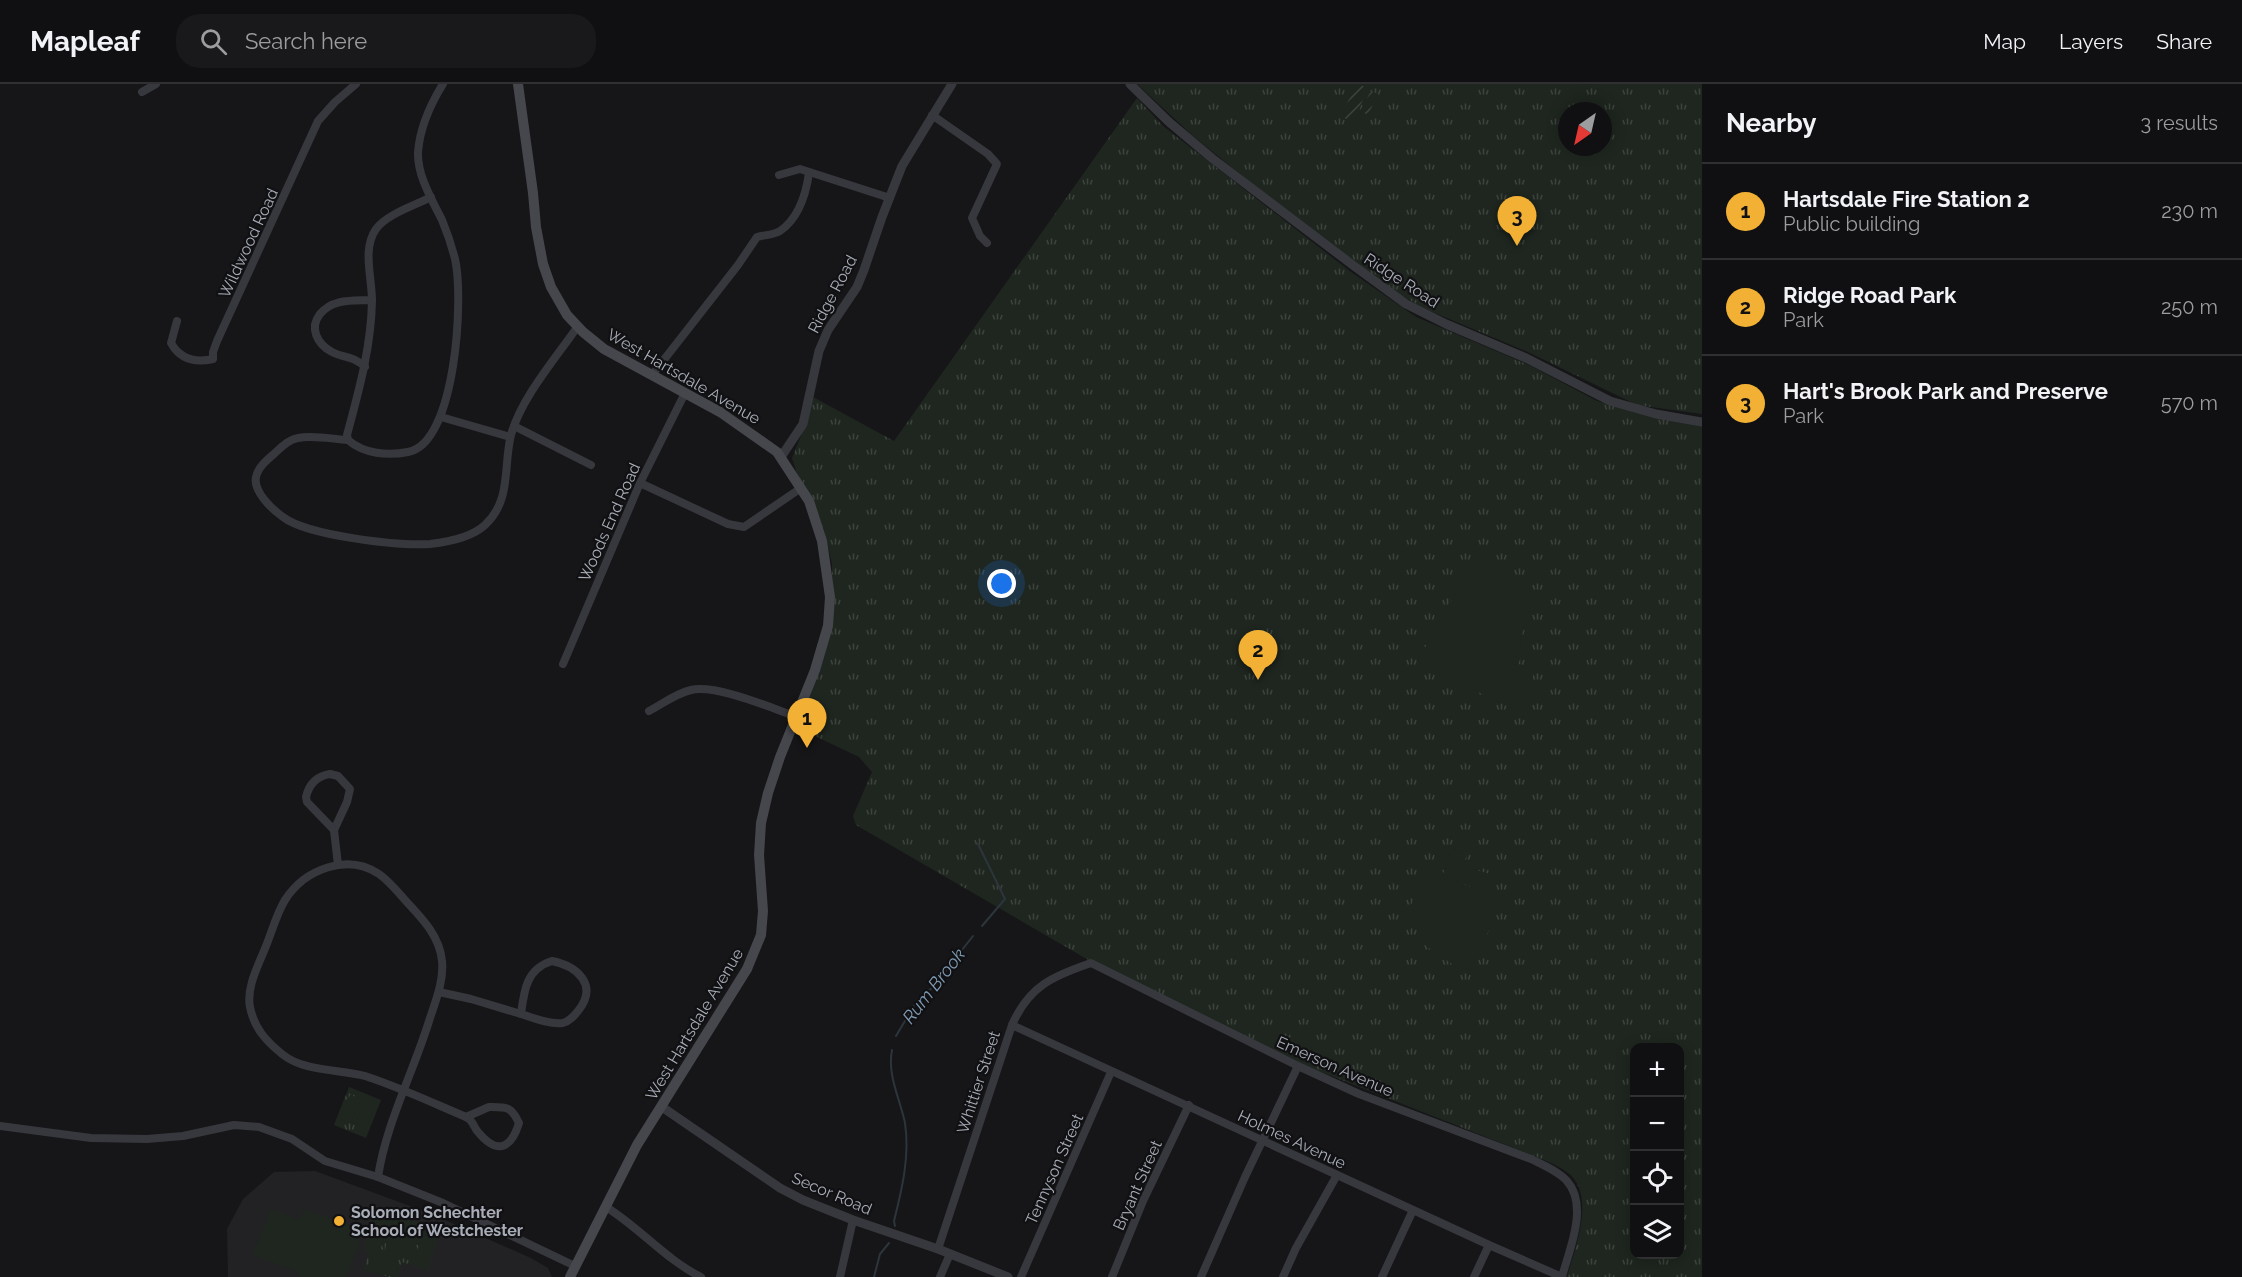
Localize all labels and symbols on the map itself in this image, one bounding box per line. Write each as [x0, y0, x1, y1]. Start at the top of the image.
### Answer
north arrow [1558, 102, 1612, 156]
street label: Wildwood Road [215, 185, 282, 301]
pin: 3 [1498, 196, 1537, 246]
street label: Ridge Road [1361, 249, 1443, 312]
street label: Ridge Road [804, 252, 861, 336]
street label: West Hartsdale Avenue [604, 325, 764, 428]
street label: Woods End Road [575, 460, 644, 584]
your location [987, 569, 1016, 598]
pin: 2 [1238, 630, 1278, 680]
pin: 1 [788, 698, 826, 748]
water label: Rum Brook [898, 944, 970, 1027]
street label: West Hartsdale Avenue [642, 945, 747, 1104]
street label: Whittier Street [953, 1028, 1004, 1136]
street label: Emerson Avenue [1274, 1032, 1396, 1101]
street label: Holmes Avenue [1235, 1106, 1349, 1173]
street label: Tennyson Street [1022, 1110, 1088, 1228]
street label: Bryant Street [1109, 1137, 1166, 1233]
street label: Secor Road [789, 1168, 875, 1219]
place label: Solomon Schechter School of Westchester [351, 1203, 523, 1240]
marker: Solomon Schechter School of Westchester [332, 1214, 346, 1228]

